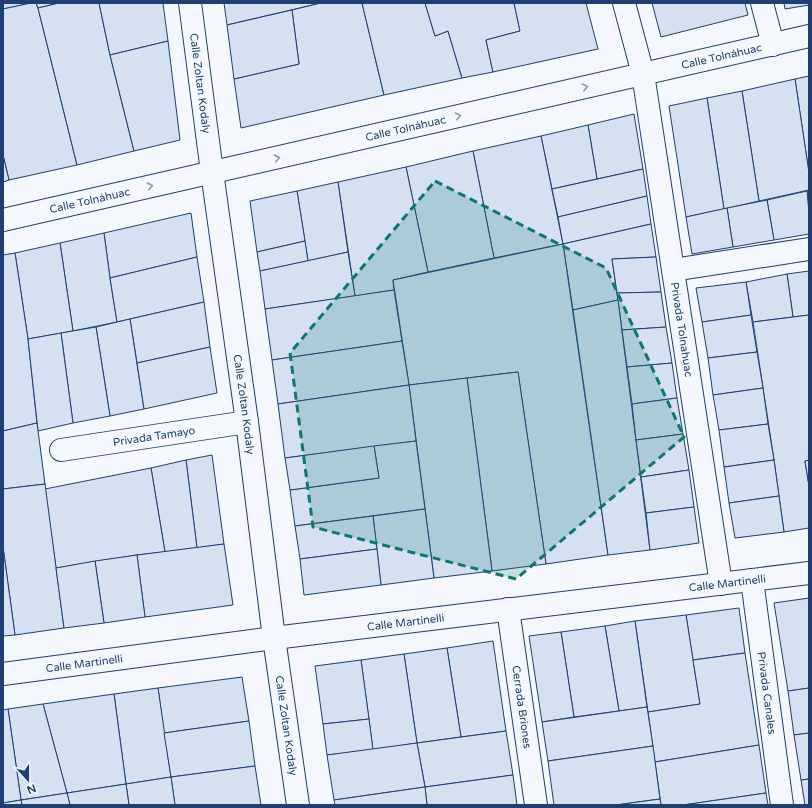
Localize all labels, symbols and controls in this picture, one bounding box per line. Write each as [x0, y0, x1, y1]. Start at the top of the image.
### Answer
street label: Calle Zoltan Kodaly [188, 33, 213, 134]
street label: Calle Tolnáhuac [680, 40, 763, 71]
one-way arrow [582, 84, 588, 92]
street label: Calle Tolnáhuac [364, 113, 447, 144]
one-way arrow [455, 113, 462, 121]
one-way arrow [274, 154, 280, 162]
one-way arrow [147, 183, 153, 191]
street label: Calle Tolnáhuac [48, 185, 131, 216]
street label: Privada Tolnahuac [668, 281, 696, 378]
street label: Calle Zoltan Kodaly [231, 353, 257, 455]
street label: Privada Tamayo [112, 423, 196, 449]
street label: Calle Martinelli [688, 572, 767, 594]
street label: Calle Martinelli [366, 611, 445, 633]
street label: Privada Canales [755, 651, 779, 735]
street label: Calle Martinelli [45, 652, 124, 675]
street label: Cerrada Briones [510, 665, 534, 749]
street label: Calle Zoltan Kodaly [273, 675, 300, 776]
north arrow [8, 760, 48, 800]
text: N [25, 781, 38, 797]

